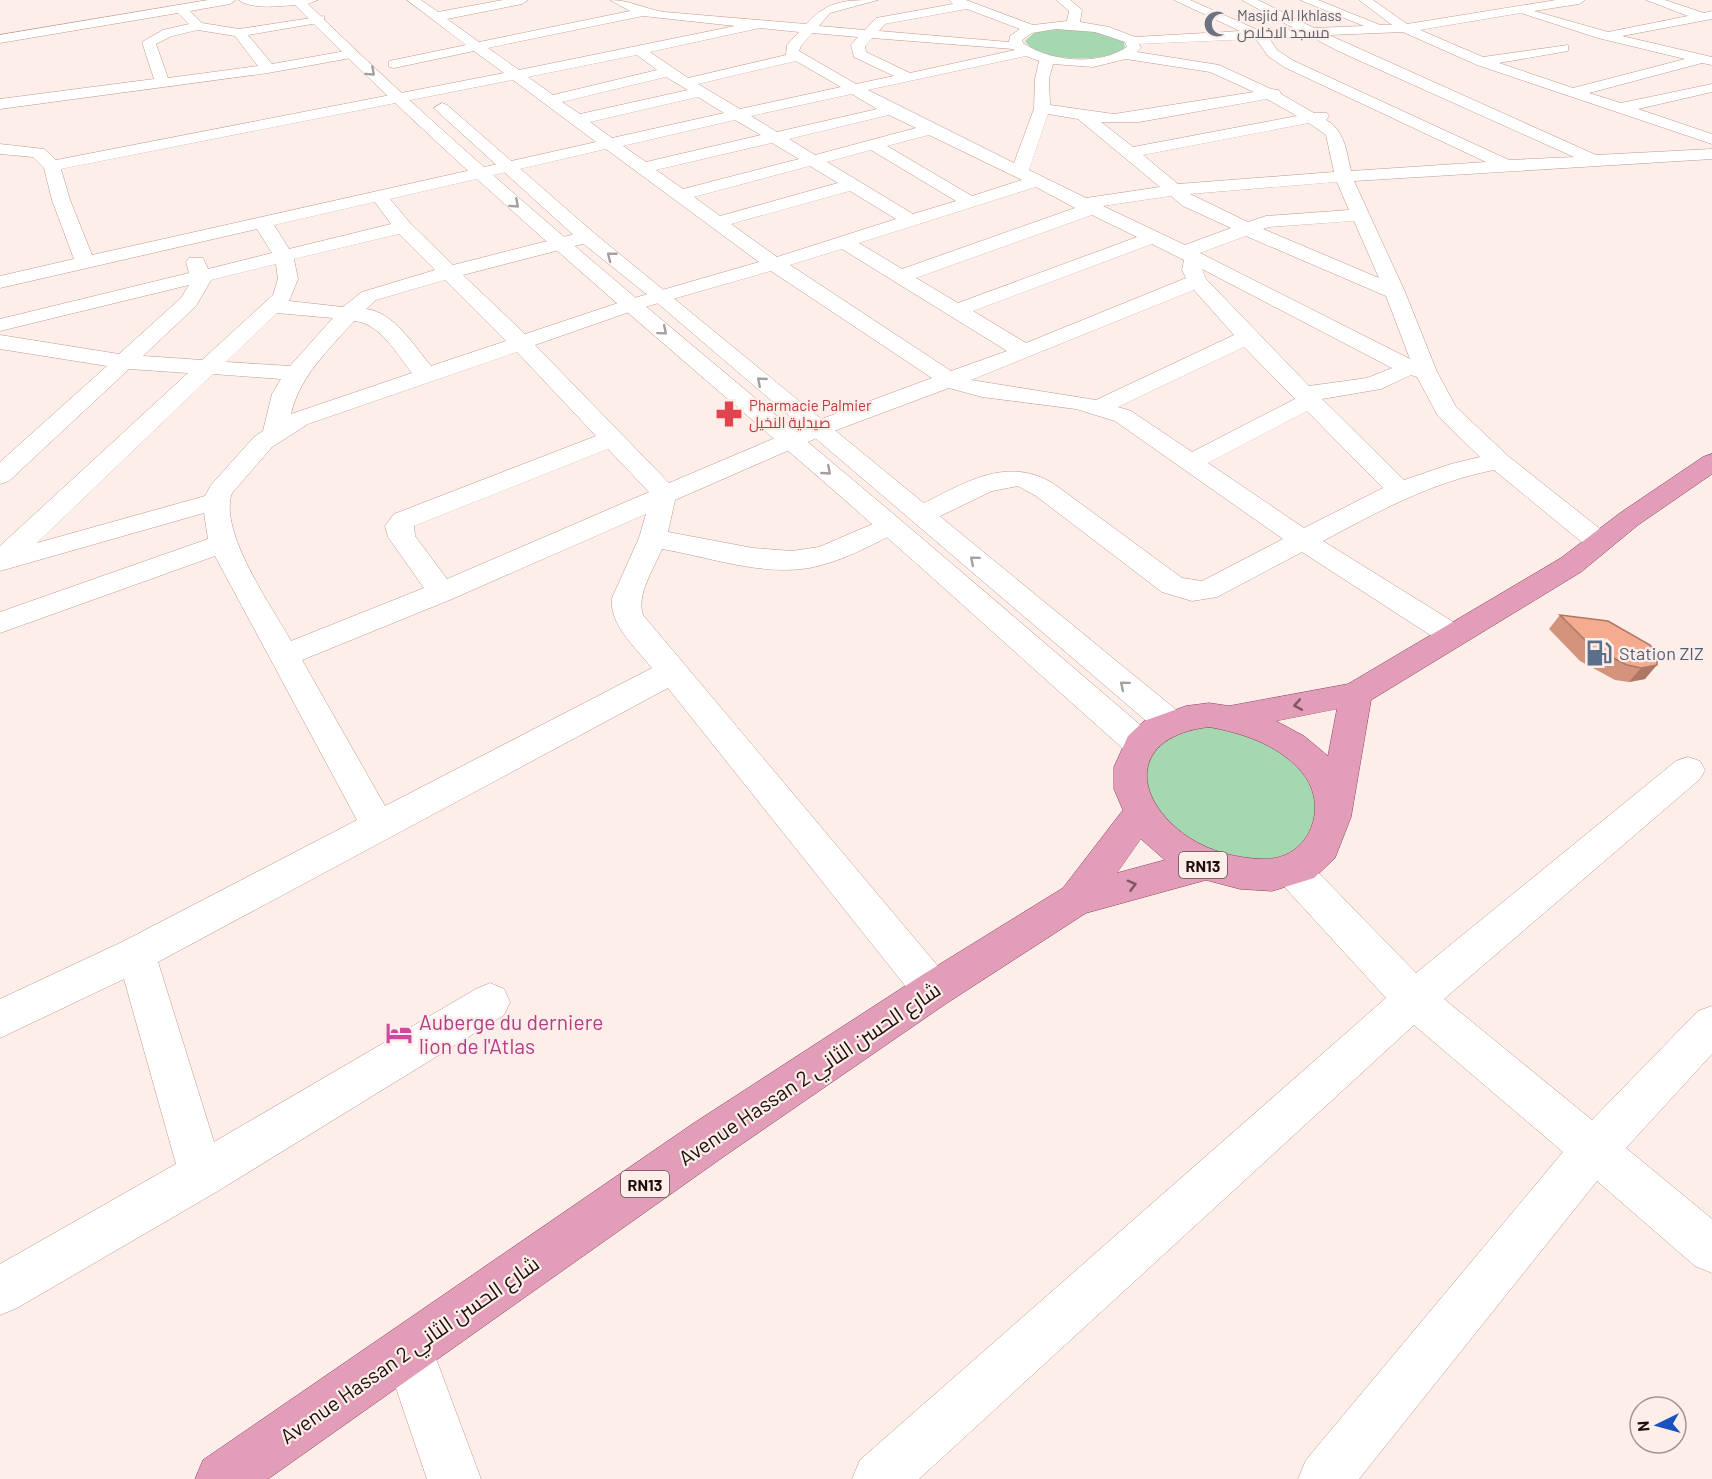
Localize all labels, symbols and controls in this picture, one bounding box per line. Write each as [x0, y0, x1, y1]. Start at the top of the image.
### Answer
place label: Masjid Al Ikhlass مسجد الاخلاص [1237, 6, 1342, 43]
mosque icon: Masjid Al Ikhlass مسجد الاخلاص [1202, 9, 1232, 39]
one-way arrow [364, 65, 375, 76]
one-way arrow [508, 197, 518, 208]
one-way arrow [606, 253, 617, 264]
one-way arrow [656, 324, 667, 335]
one-way arrow [757, 377, 768, 388]
place label: Pharmacie Palmier صيدلية النخيل [749, 396, 872, 433]
pharmacy icon: Pharmacie Palmier صيدلية النخيل [714, 399, 744, 429]
one-way arrow [820, 464, 831, 475]
one-way arrow [970, 556, 981, 567]
fuel station icon: Station ZIZ [1584, 638, 1614, 668]
place label: Station ZIZ [1619, 642, 1704, 664]
one-way arrow [1120, 681, 1131, 692]
one-way arrow [1293, 698, 1303, 711]
road number: RN13 [1179, 852, 1227, 878]
one-way arrow [1127, 879, 1137, 892]
street label: Avenue Hassan 2 شارع الحسن الثاني [673, 976, 947, 1174]
place label: Auberge du derniere lion de l'Atlas [419, 1009, 603, 1058]
hotel icon: Auberge du derniere lion de l'Atlas [384, 1018, 414, 1048]
road number: RN13 [621, 1171, 669, 1197]
street label: Avenue Hassan 2 شارع الحسن الثاني [275, 1250, 546, 1452]
north arrow [1628, 1395, 1688, 1455]
text: N [1633, 1420, 1652, 1432]

